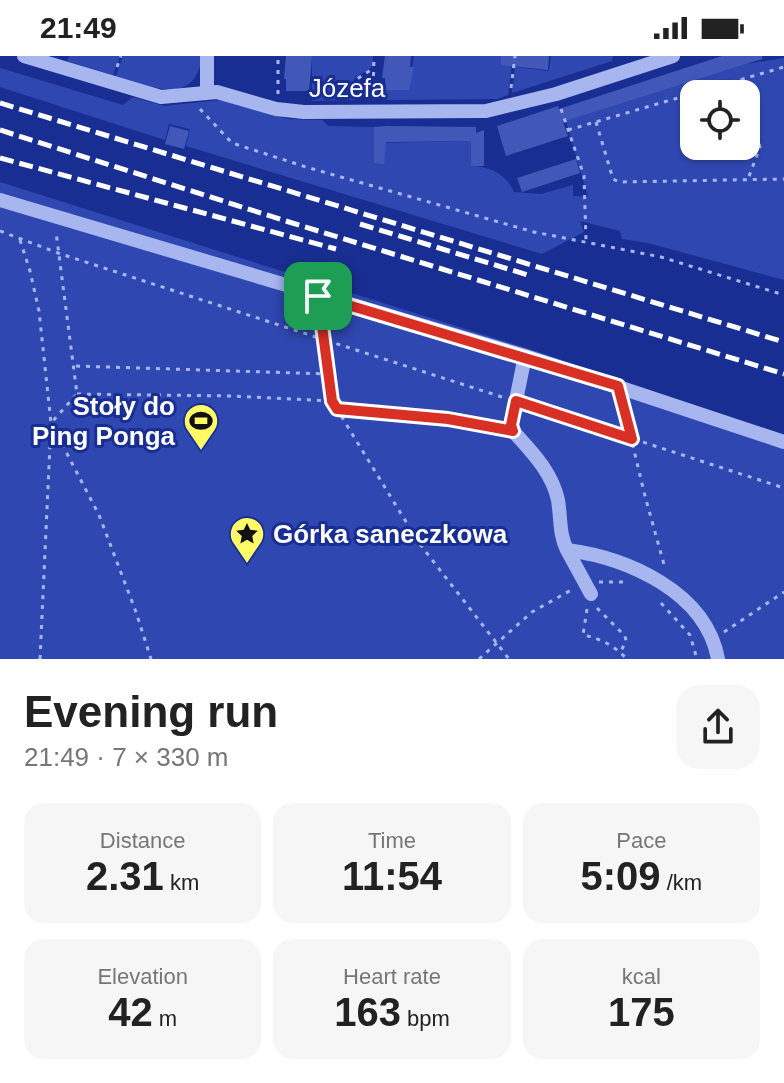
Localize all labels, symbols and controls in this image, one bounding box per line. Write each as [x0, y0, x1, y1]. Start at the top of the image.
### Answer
text: 21:49 [40, 11, 117, 44]
street label: Józefa [309, 73, 386, 103]
map controls [680, 80, 760, 160]
button: locate [680, 80, 760, 160]
pin [284, 262, 352, 330]
icon: arrive [296, 274, 340, 318]
place label: Stoły do Ping Ponga [32, 391, 176, 451]
sports icon: Stoły do Ping Ponga [182, 402, 220, 452]
place icon: Górka saneczkowa [228, 515, 266, 565]
place label: Górka saneczkowa [273, 519, 508, 549]
button: share [676, 685, 760, 769]
text: Evening run [24, 687, 278, 736]
text: 21:49 · 7 × 330 m [24, 742, 229, 772]
text: Distance [100, 828, 185, 853]
text: Time [368, 828, 416, 853]
text: Pace [616, 828, 666, 853]
text: 2.31 [86, 854, 164, 898]
text: 11:54 [342, 854, 442, 898]
text: 5:09 [581, 854, 661, 898]
text: km [164, 870, 199, 895]
text: /km [661, 870, 702, 895]
text: Elevation [97, 964, 188, 989]
text: Heart rate [343, 964, 441, 989]
text: kcal [622, 964, 661, 989]
text: 42 [108, 990, 153, 1034]
text: 163 [334, 990, 401, 1034]
text: 175 [608, 990, 675, 1034]
text: m [153, 1006, 177, 1031]
text: bpm [401, 1006, 450, 1031]

